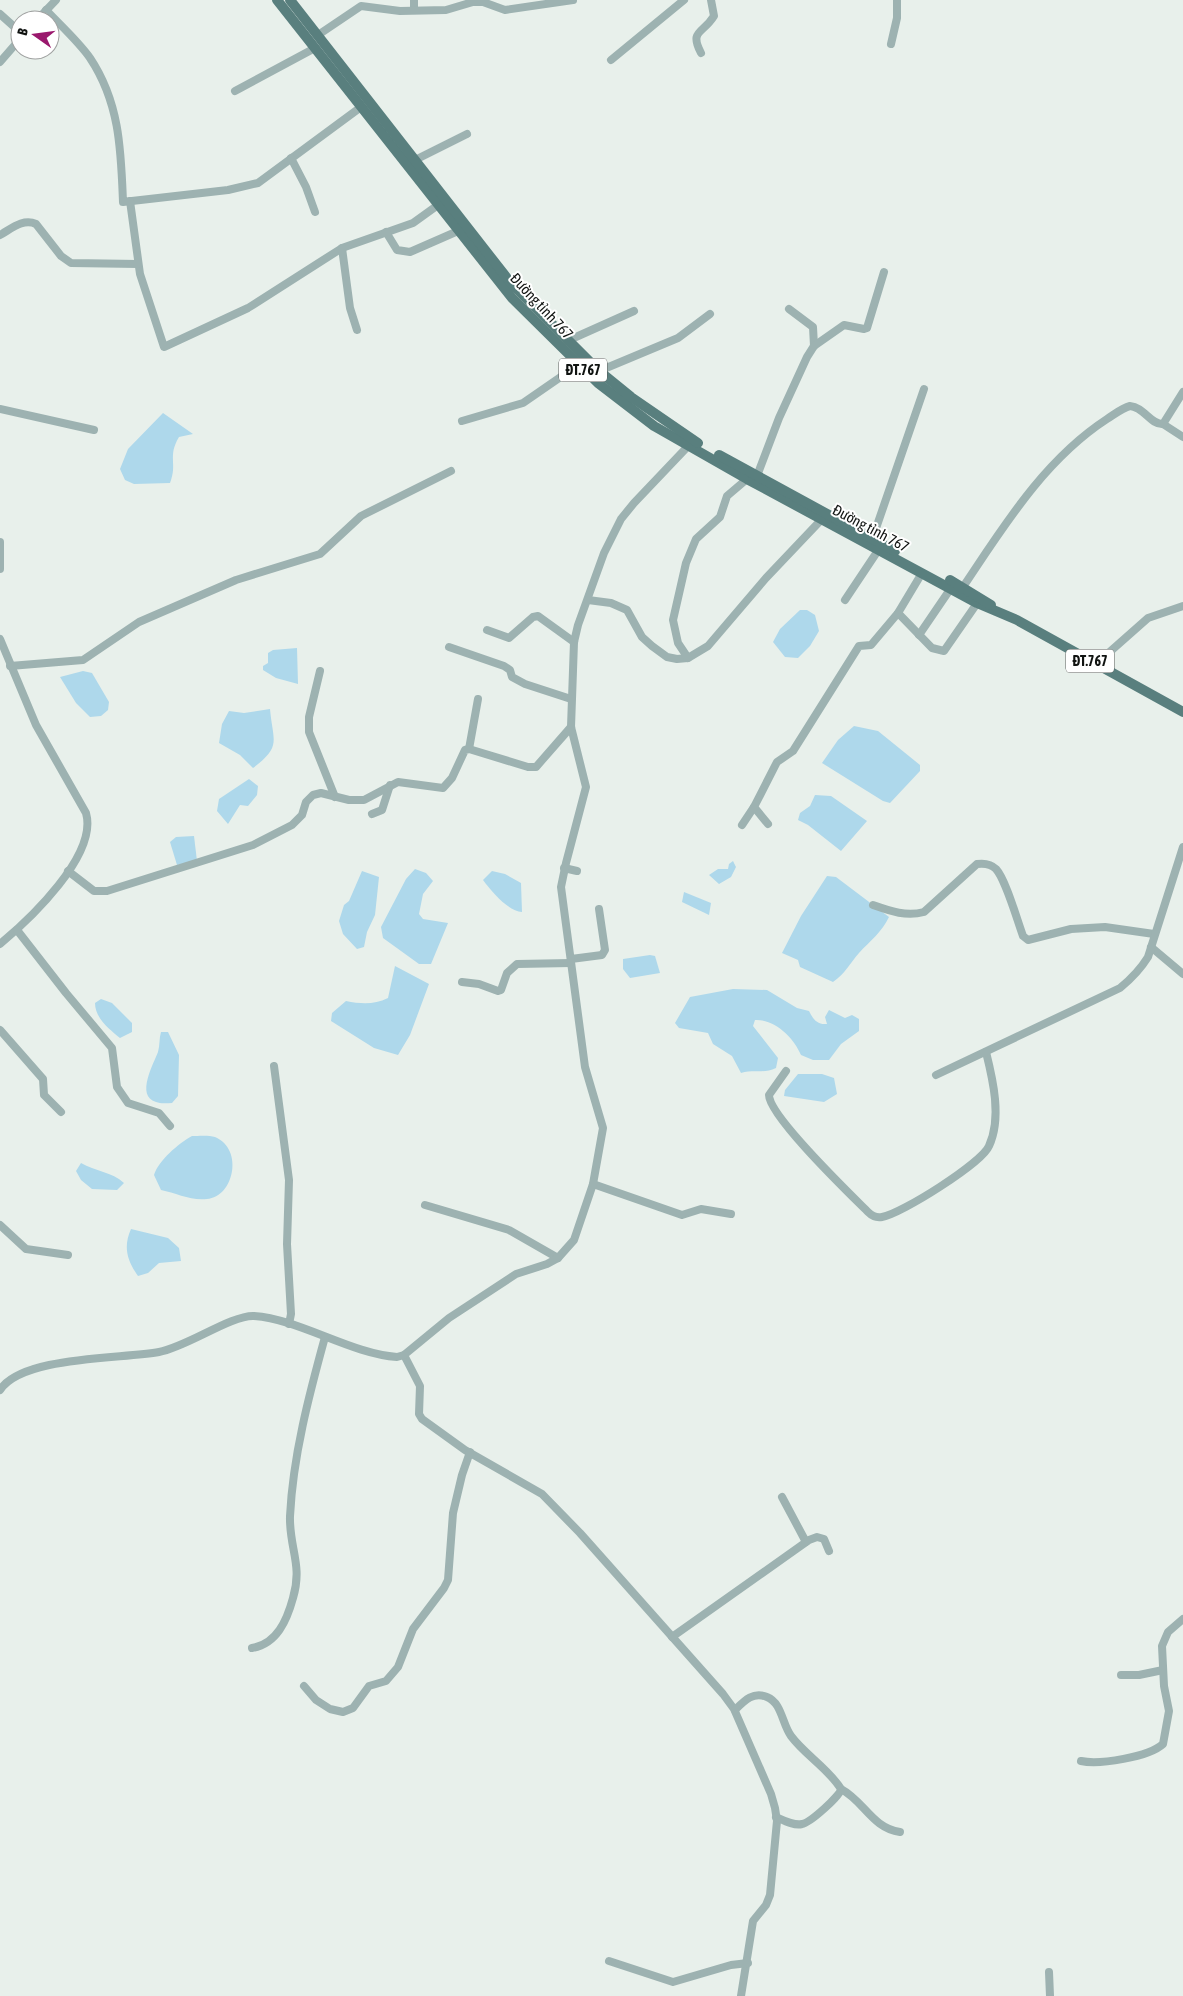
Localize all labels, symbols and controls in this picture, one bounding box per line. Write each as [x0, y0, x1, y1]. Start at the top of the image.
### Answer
north arrow [10, 10, 60, 60]
text: B [14, 26, 31, 37]
street label: Đường tỉnh 767 [507, 269, 577, 343]
road number: ĐT.767 [559, 358, 607, 382]
street label: Đường tỉnh 767 [830, 501, 912, 555]
road number: ĐT.767 [1066, 649, 1114, 672]

